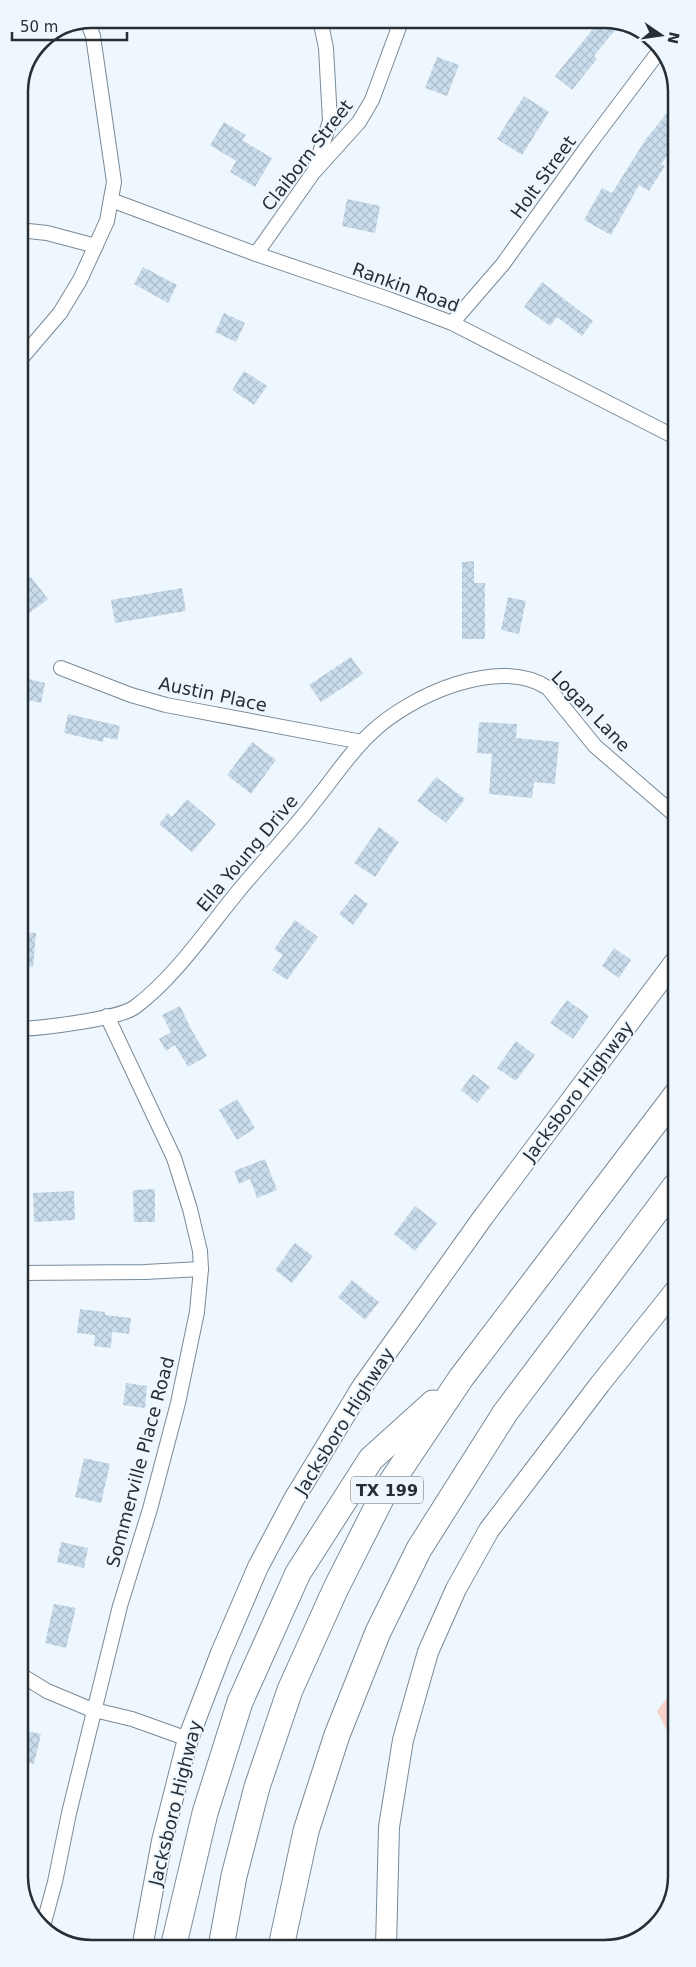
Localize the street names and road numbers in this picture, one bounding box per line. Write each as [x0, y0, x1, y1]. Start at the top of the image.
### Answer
street label: Claiborn Street [257, 95, 357, 215]
street label: Holt Street [506, 132, 580, 222]
street label: Rankin Road [350, 258, 462, 316]
street label: Logan Lane [547, 666, 635, 756]
street label: Austin Place [157, 672, 269, 716]
street label: Ella Young Drive [192, 790, 302, 916]
street label: Jacksboro Highway [518, 1017, 638, 1166]
street label: Jacksboro Highway [290, 1343, 398, 1499]
street label: Sommerville Place Road [102, 1354, 178, 1570]
road number: TX 199 [351, 1476, 423, 1504]
street label: Jacksboro Highway [144, 1718, 206, 1889]

